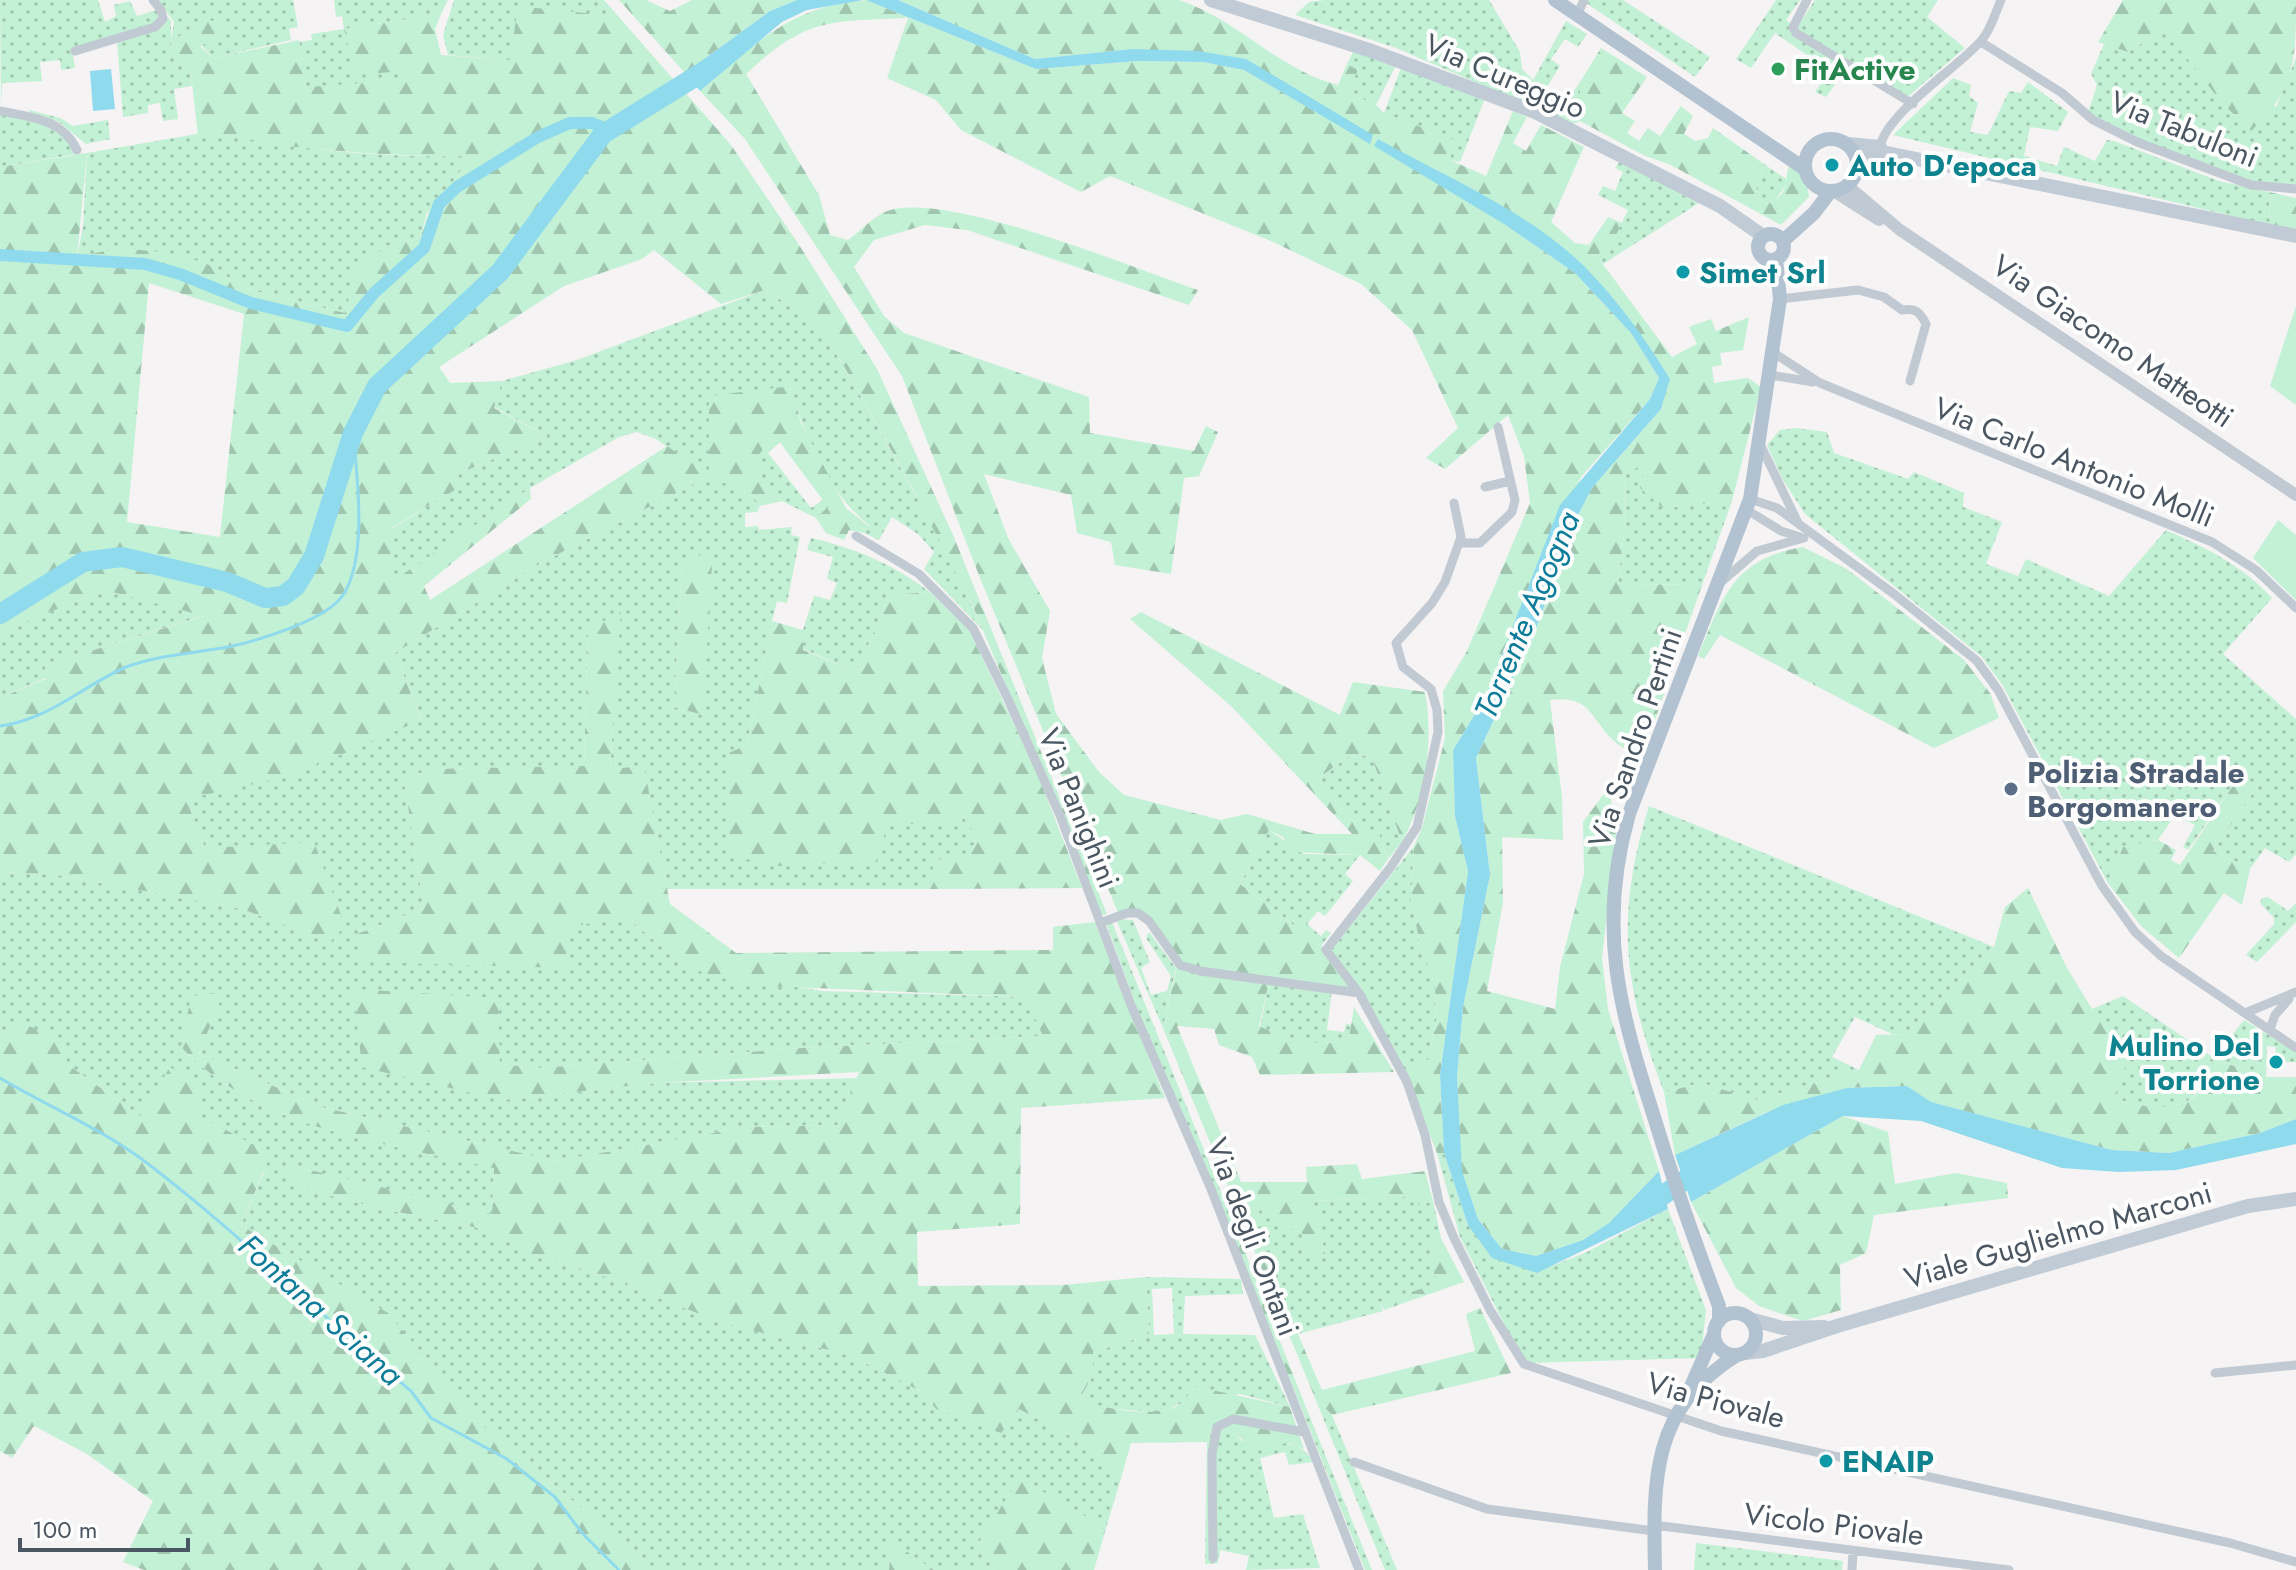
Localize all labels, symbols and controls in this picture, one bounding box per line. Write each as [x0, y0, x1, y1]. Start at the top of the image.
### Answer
street label: Via Cureggio [1418, 23, 1592, 129]
place label: FitActive [1794, 48, 1916, 91]
marker: FitActive [1769, 60, 1787, 78]
street label: Via Tabuloni [2104, 80, 2264, 178]
place label: Auto D'epoca [1847, 144, 2037, 187]
marker: Auto D'epoca [1823, 156, 1841, 174]
street label: Via Giacomo Matteotti [1984, 244, 2242, 438]
place label: Simet Srl [1699, 251, 1826, 294]
marker: Simet Srl [1674, 263, 1692, 281]
street label: Via Carlo Antonio Molli [1927, 386, 2221, 538]
water label: Torrente Agogna [1463, 504, 1592, 726]
street label: Via Sandro Pertini [1577, 622, 1693, 854]
street label: Via Panighini [1027, 722, 1131, 894]
place label: Polizia Stradale Borgomanero [2027, 751, 2245, 828]
marker: Polizia Stradale Borgomanero [2002, 780, 2020, 798]
place label: Mulino Del Torrione [2108, 1024, 2260, 1101]
marker: Mulino Del Torrione [2267, 1053, 2285, 1071]
street label: Via degli Ontani [1195, 1132, 1311, 1342]
street label: Viale Guglielmo Marconi [1899, 1170, 2217, 1300]
water label: Fontana Sciana [228, 1223, 414, 1397]
street label: Via Piovale [1642, 1361, 1790, 1439]
place label: ENAIP [1842, 1440, 1934, 1483]
marker: ENAIP [1817, 1452, 1835, 1470]
street label: Vicolo Piovale [1742, 1492, 1926, 1556]
scale bar [20, 1502, 188, 1552]
text: 100 m [32, 1512, 98, 1547]

